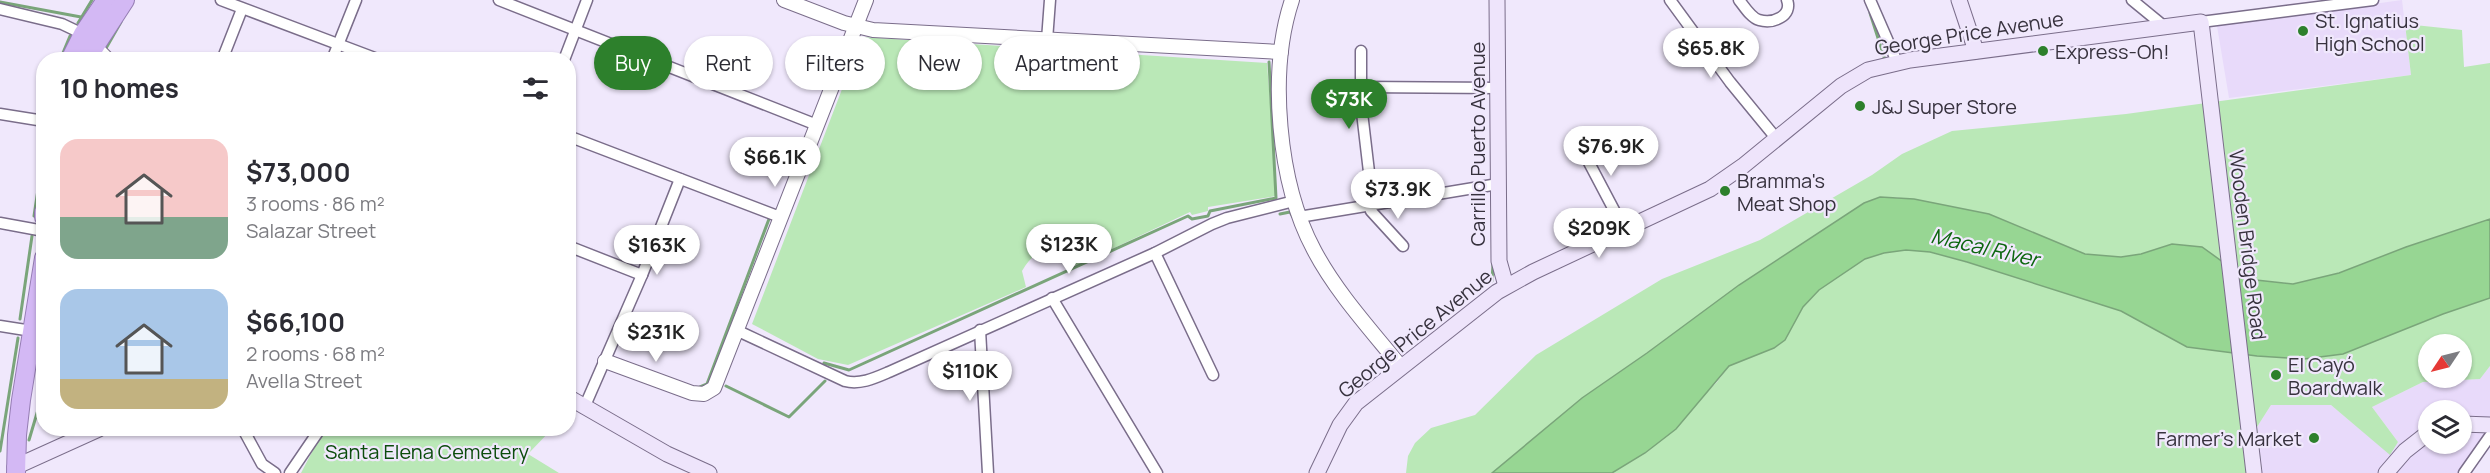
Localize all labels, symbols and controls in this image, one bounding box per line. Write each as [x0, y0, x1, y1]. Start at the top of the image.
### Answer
street label: George Price Avenue [1873, 5, 2065, 61]
place label: St. Ignatius High School [2315, 7, 2425, 57]
marker: St. Ignatius High School [2296, 24, 2310, 38]
pin: $65.8K [1662, 28, 1760, 79]
text: $65.8K [1677, 34, 1745, 61]
chip: Buy [594, 36, 672, 90]
chip: Rent [684, 36, 773, 90]
chip: Filters [785, 36, 885, 90]
chip: New [897, 36, 982, 90]
chip: Apartment [994, 36, 1140, 90]
place label: Express-Oh! [2055, 38, 2170, 65]
street label: Carrillo Puerto Avenue [1464, 42, 1491, 246]
marker: Express-Oh! [2036, 44, 2050, 58]
text: 10 homes [60, 70, 179, 106]
icon: filters [519, 72, 552, 105]
pin: $73K [1313, 79, 1385, 130]
text: $73K [1325, 85, 1373, 112]
place label: J&J Super Store [1872, 93, 2017, 120]
marker: J&J Super Store [1853, 99, 1867, 113]
pin: $76.9K [1562, 126, 1660, 177]
text: $76.9K [1577, 132, 1645, 159]
pin: $66.1K [726, 137, 824, 188]
text: $66.1K [744, 143, 806, 170]
street label: Wooden Bridge Road [2223, 148, 2273, 342]
text: $73,000 [246, 154, 351, 190]
icon: home [108, 163, 180, 235]
place label: Bramma's Meat Shop [1737, 167, 1836, 217]
pin: $73.9K [1349, 169, 1447, 220]
text: $73.9K [1365, 175, 1431, 202]
marker: Bramma's Meat Shop [1718, 184, 1732, 198]
text: 3 rooms · 86 m² [246, 190, 385, 217]
pin: $209K [1557, 208, 1641, 259]
text: $209K [1568, 214, 1631, 241]
text: Salazar Street [246, 217, 376, 244]
water label: Macal River [1928, 221, 2044, 274]
pin: $123K [1027, 224, 1111, 275]
pin: $163K [615, 225, 699, 276]
text: $123K [1040, 230, 1098, 257]
text: $163K [628, 231, 686, 258]
street label: George Price Avenue [1332, 262, 1498, 404]
text: $66,100 [246, 304, 345, 340]
pin: $231K [614, 312, 698, 363]
icon: home [108, 313, 180, 385]
text: $231K [627, 318, 685, 345]
north arrow [2418, 334, 2472, 388]
map controls [2418, 334, 2472, 454]
text: 2 rooms · 68 m² [246, 340, 385, 367]
pin: $110K [928, 351, 1012, 402]
place label: El Cayó Boardwalk [2288, 351, 2384, 401]
text: $110K [942, 357, 998, 384]
text: Avella Street [246, 367, 363, 394]
marker: El Cayó Boardwalk [2269, 368, 2283, 382]
button: layers [2418, 400, 2472, 454]
place label: Farmer's Market [2156, 425, 2302, 452]
marker: Farmer's Market [2307, 431, 2321, 445]
park label: Santa Elena Cemetery [325, 438, 529, 465]

